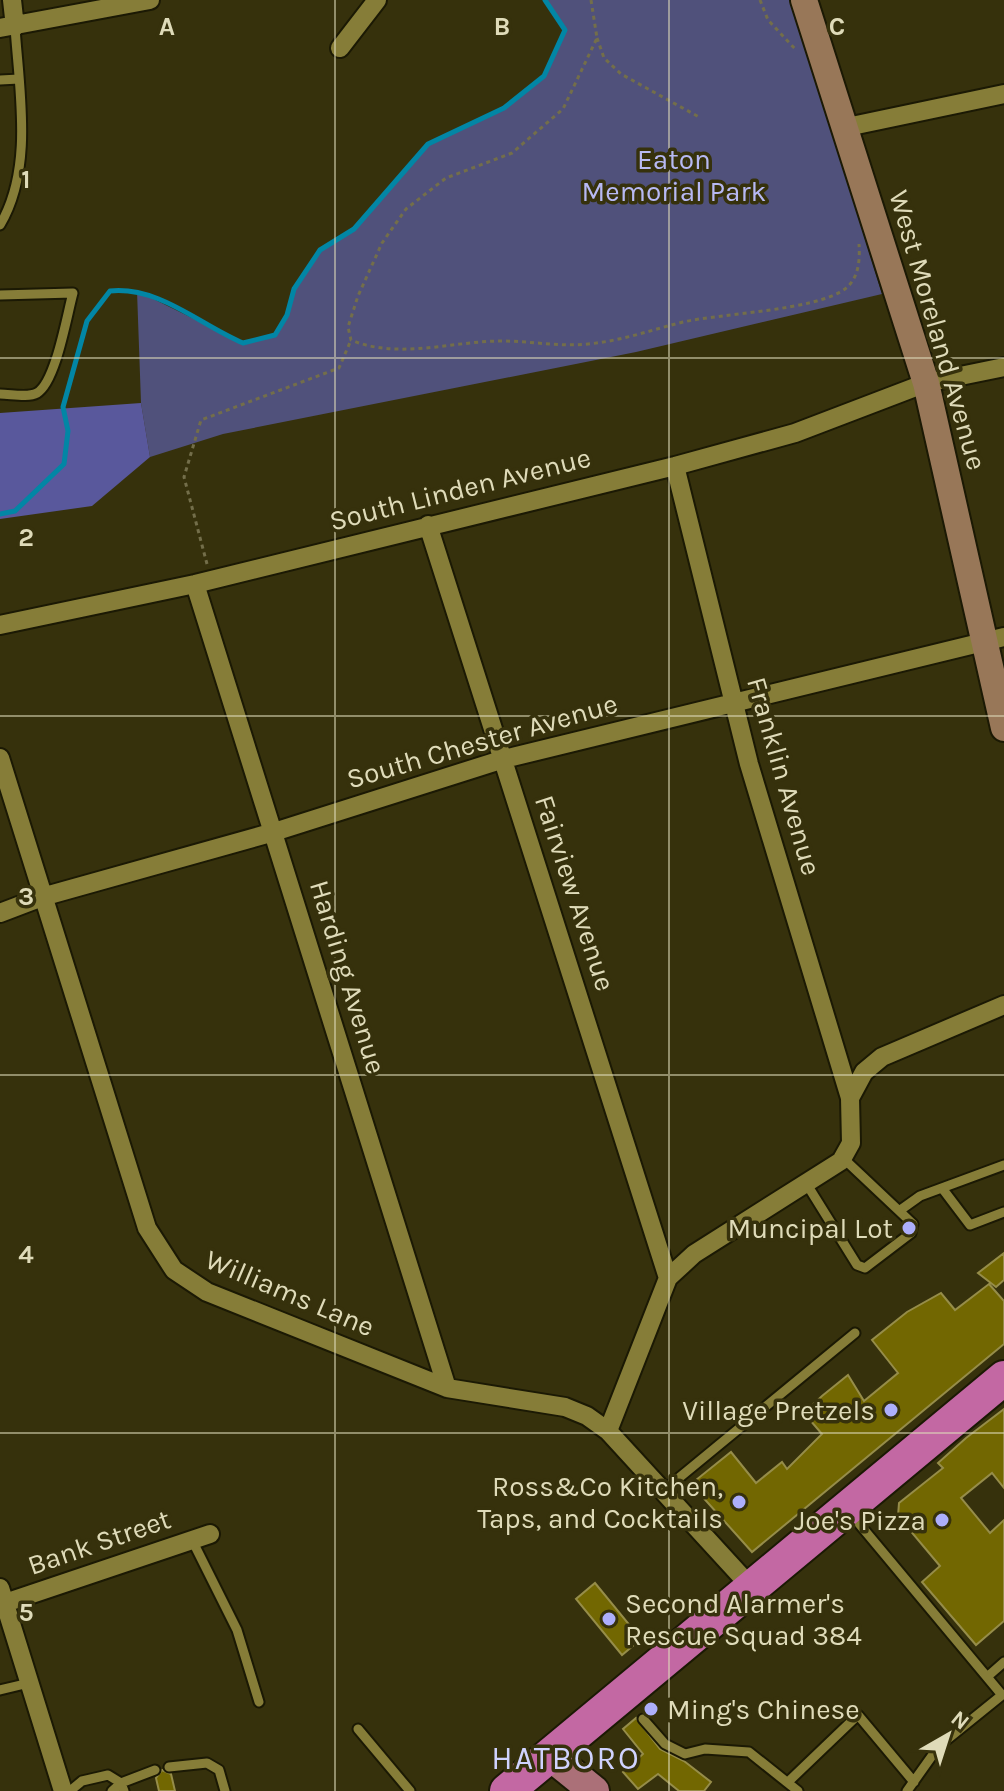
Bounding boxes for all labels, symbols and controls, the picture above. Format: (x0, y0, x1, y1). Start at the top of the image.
text: A (159, 11, 175, 42)
text: B (494, 11, 510, 42)
text: C (829, 11, 845, 42)
park label: Eaton Memorial Park (582, 143, 766, 208)
text: 1 (21, 164, 31, 195)
street label: West Moreland Avenue (882, 186, 994, 474)
street label: South Linden Avenue (326, 441, 594, 537)
text: 2 (18, 522, 34, 553)
street label: Franklin Avenue (740, 673, 828, 879)
street label: South Chester Avenue (343, 687, 621, 795)
street label: Fairview Avenue (528, 791, 622, 995)
street label: Harding Avenue (303, 876, 393, 1078)
text: 3 (18, 881, 34, 912)
place label: Muncipal Lot (727, 1212, 893, 1245)
marker: Muncipal Lot (900, 1219, 918, 1237)
text: 4 (18, 1239, 34, 1270)
street label: Williams Lane (201, 1243, 379, 1343)
place label: Village Pretzels (682, 1394, 875, 1427)
marker: Village Pretzels (882, 1401, 900, 1419)
place label: Ross&Co Kitchen, Taps, and Cocktails (477, 1470, 723, 1535)
marker: Ross&Co Kitchen, Taps, and Cocktails (730, 1493, 748, 1511)
street label: Bank Street (23, 1502, 175, 1582)
place label: Joe's Pizza (794, 1504, 926, 1537)
marker: Joe's Pizza (933, 1511, 951, 1529)
place label: Second Alarmer's Rescue Squad 384 (625, 1587, 862, 1652)
text: 5 (18, 1597, 34, 1628)
marker: Second Alarmer's Rescue Squad 384 (600, 1610, 618, 1628)
place label: Ming's Chinese (667, 1693, 860, 1726)
north arrow (908, 1695, 988, 1775)
marker: Ming's Chinese (642, 1700, 660, 1718)
text: N (946, 1705, 974, 1735)
district label: HATBORO (491, 1740, 641, 1777)

